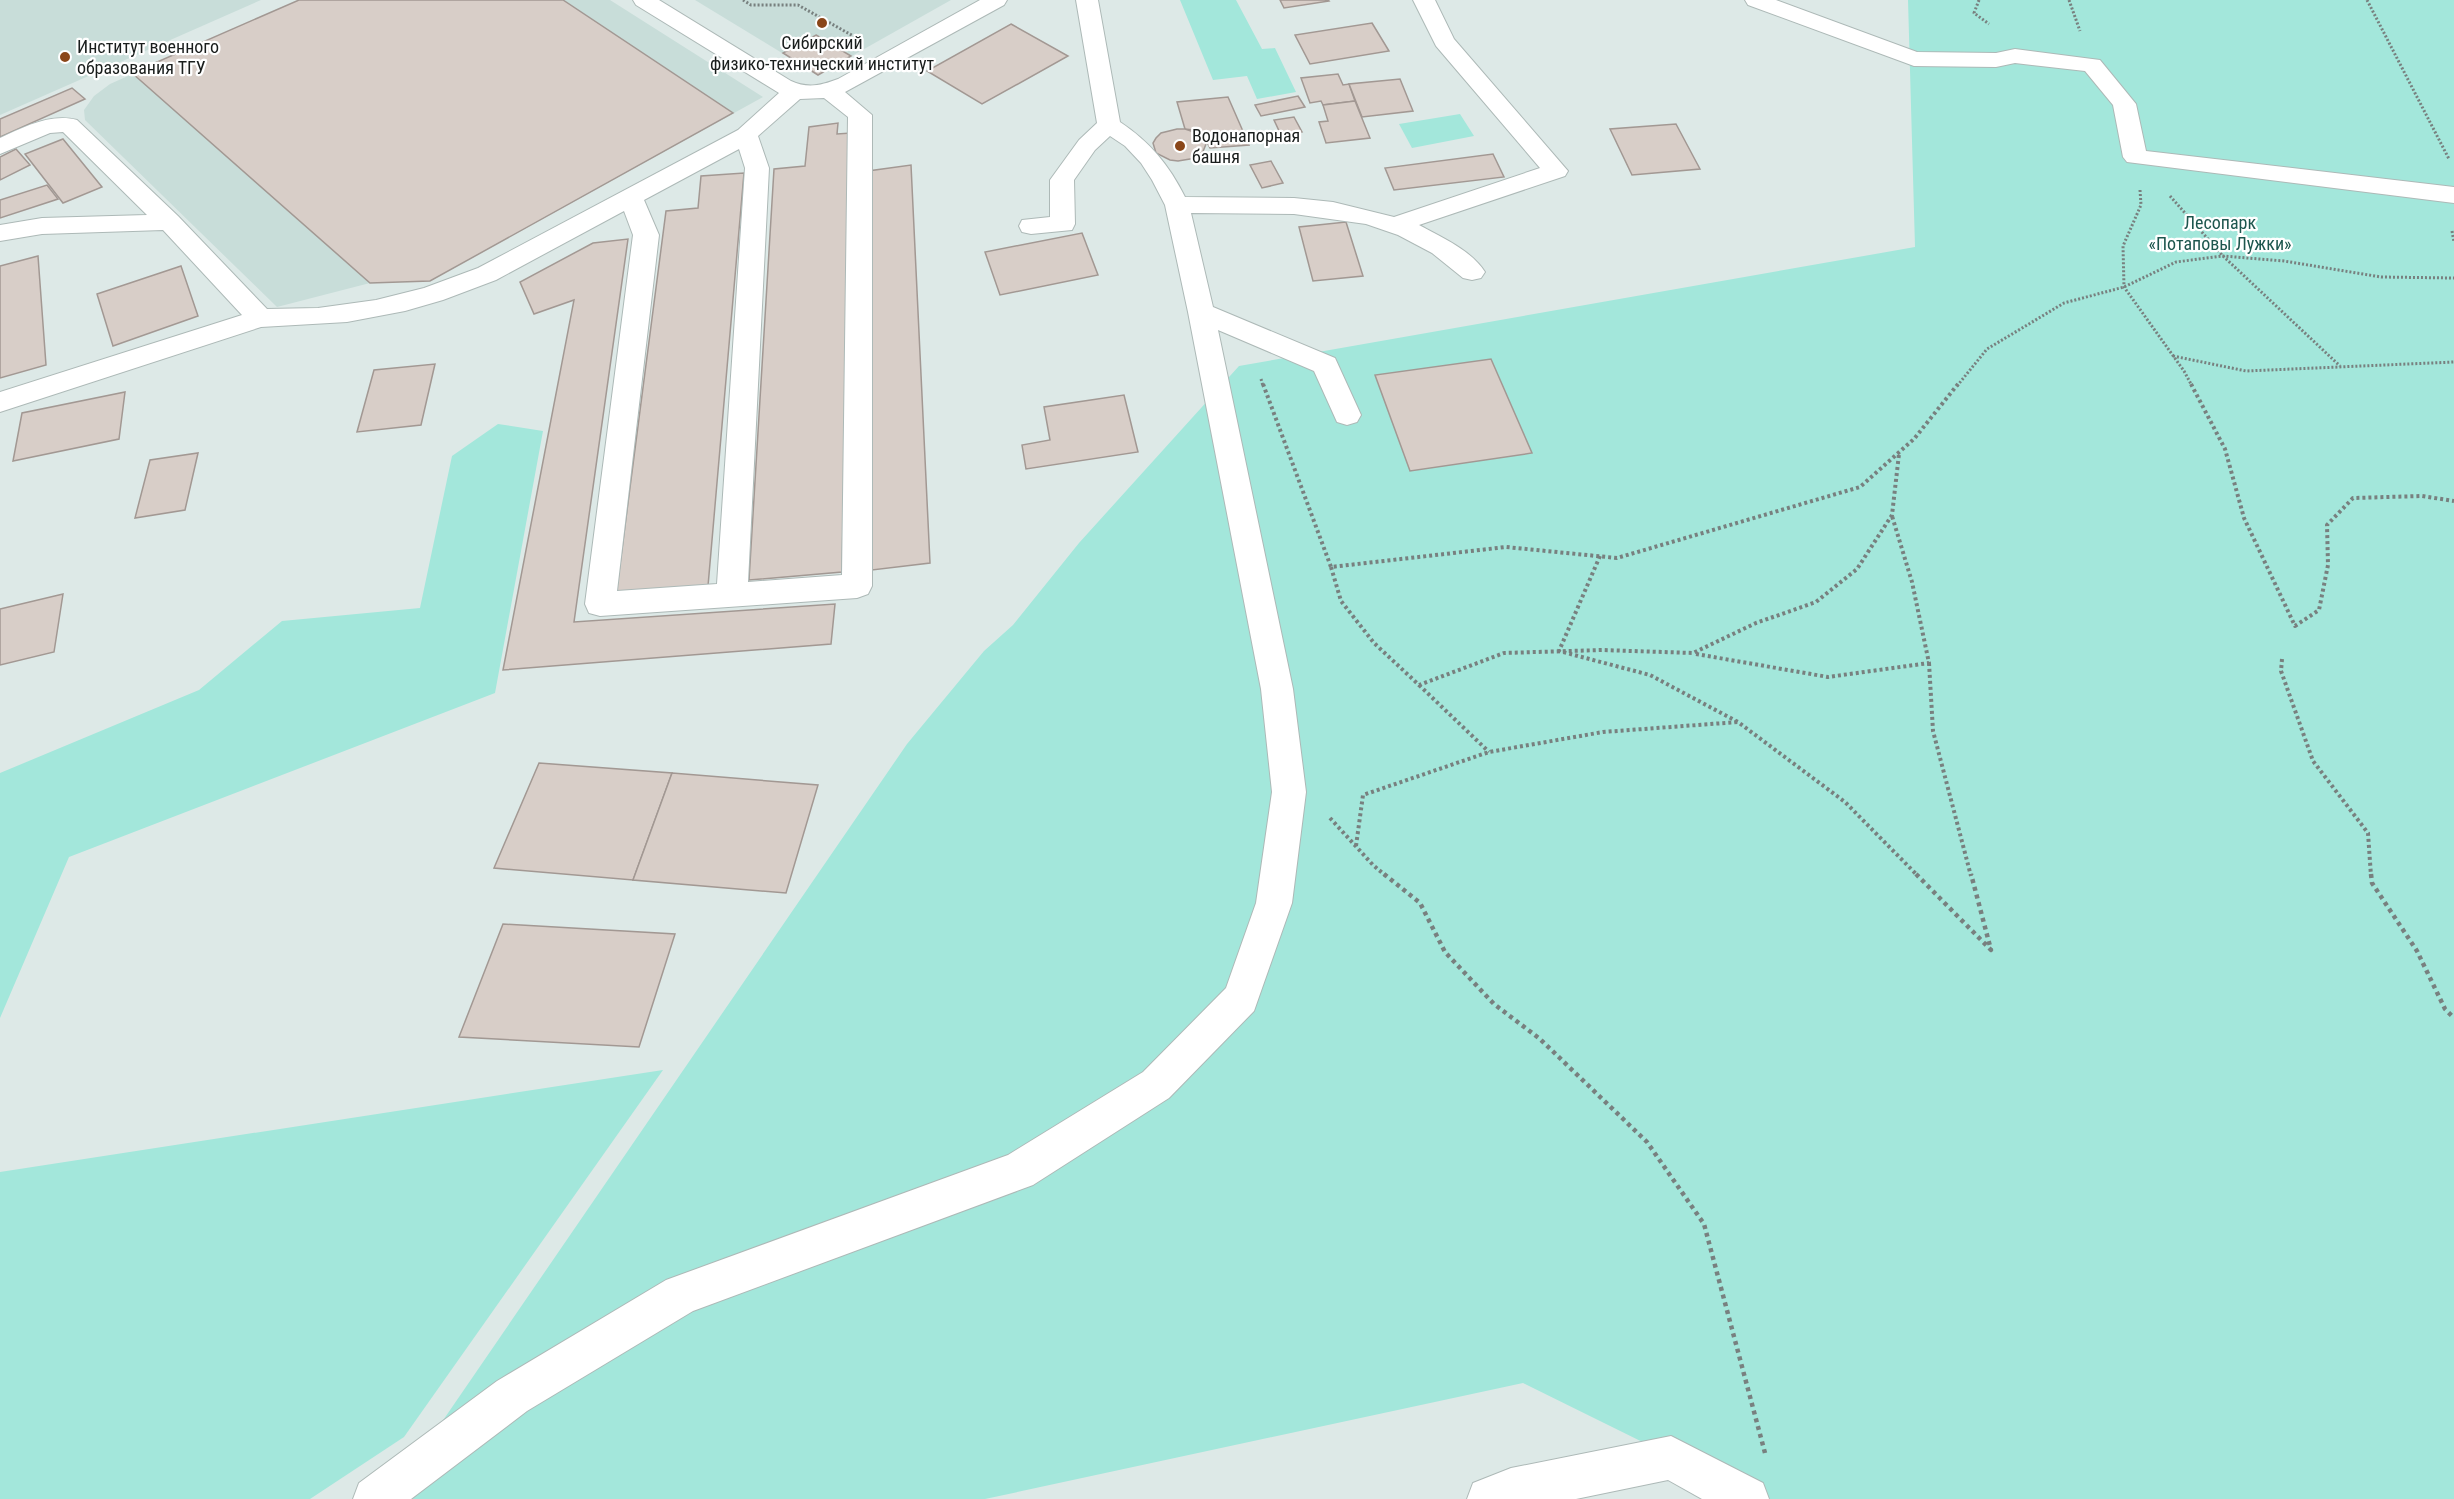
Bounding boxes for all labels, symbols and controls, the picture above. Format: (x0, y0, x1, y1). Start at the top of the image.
marker: Сибирский физико-технический институт (815, 16, 829, 30)
place label: Сибирский физико-технический институт (710, 32, 934, 74)
place label: Институт военного образования ТГУ (77, 36, 219, 78)
marker: Институт военного образования ТГУ (58, 50, 72, 64)
place label: Водонапорная башня (1192, 125, 1300, 167)
marker: Водонапорная башня (1173, 139, 1187, 153)
park label: Лесопарк «Потаповы Лужки» (2148, 212, 2292, 254)

